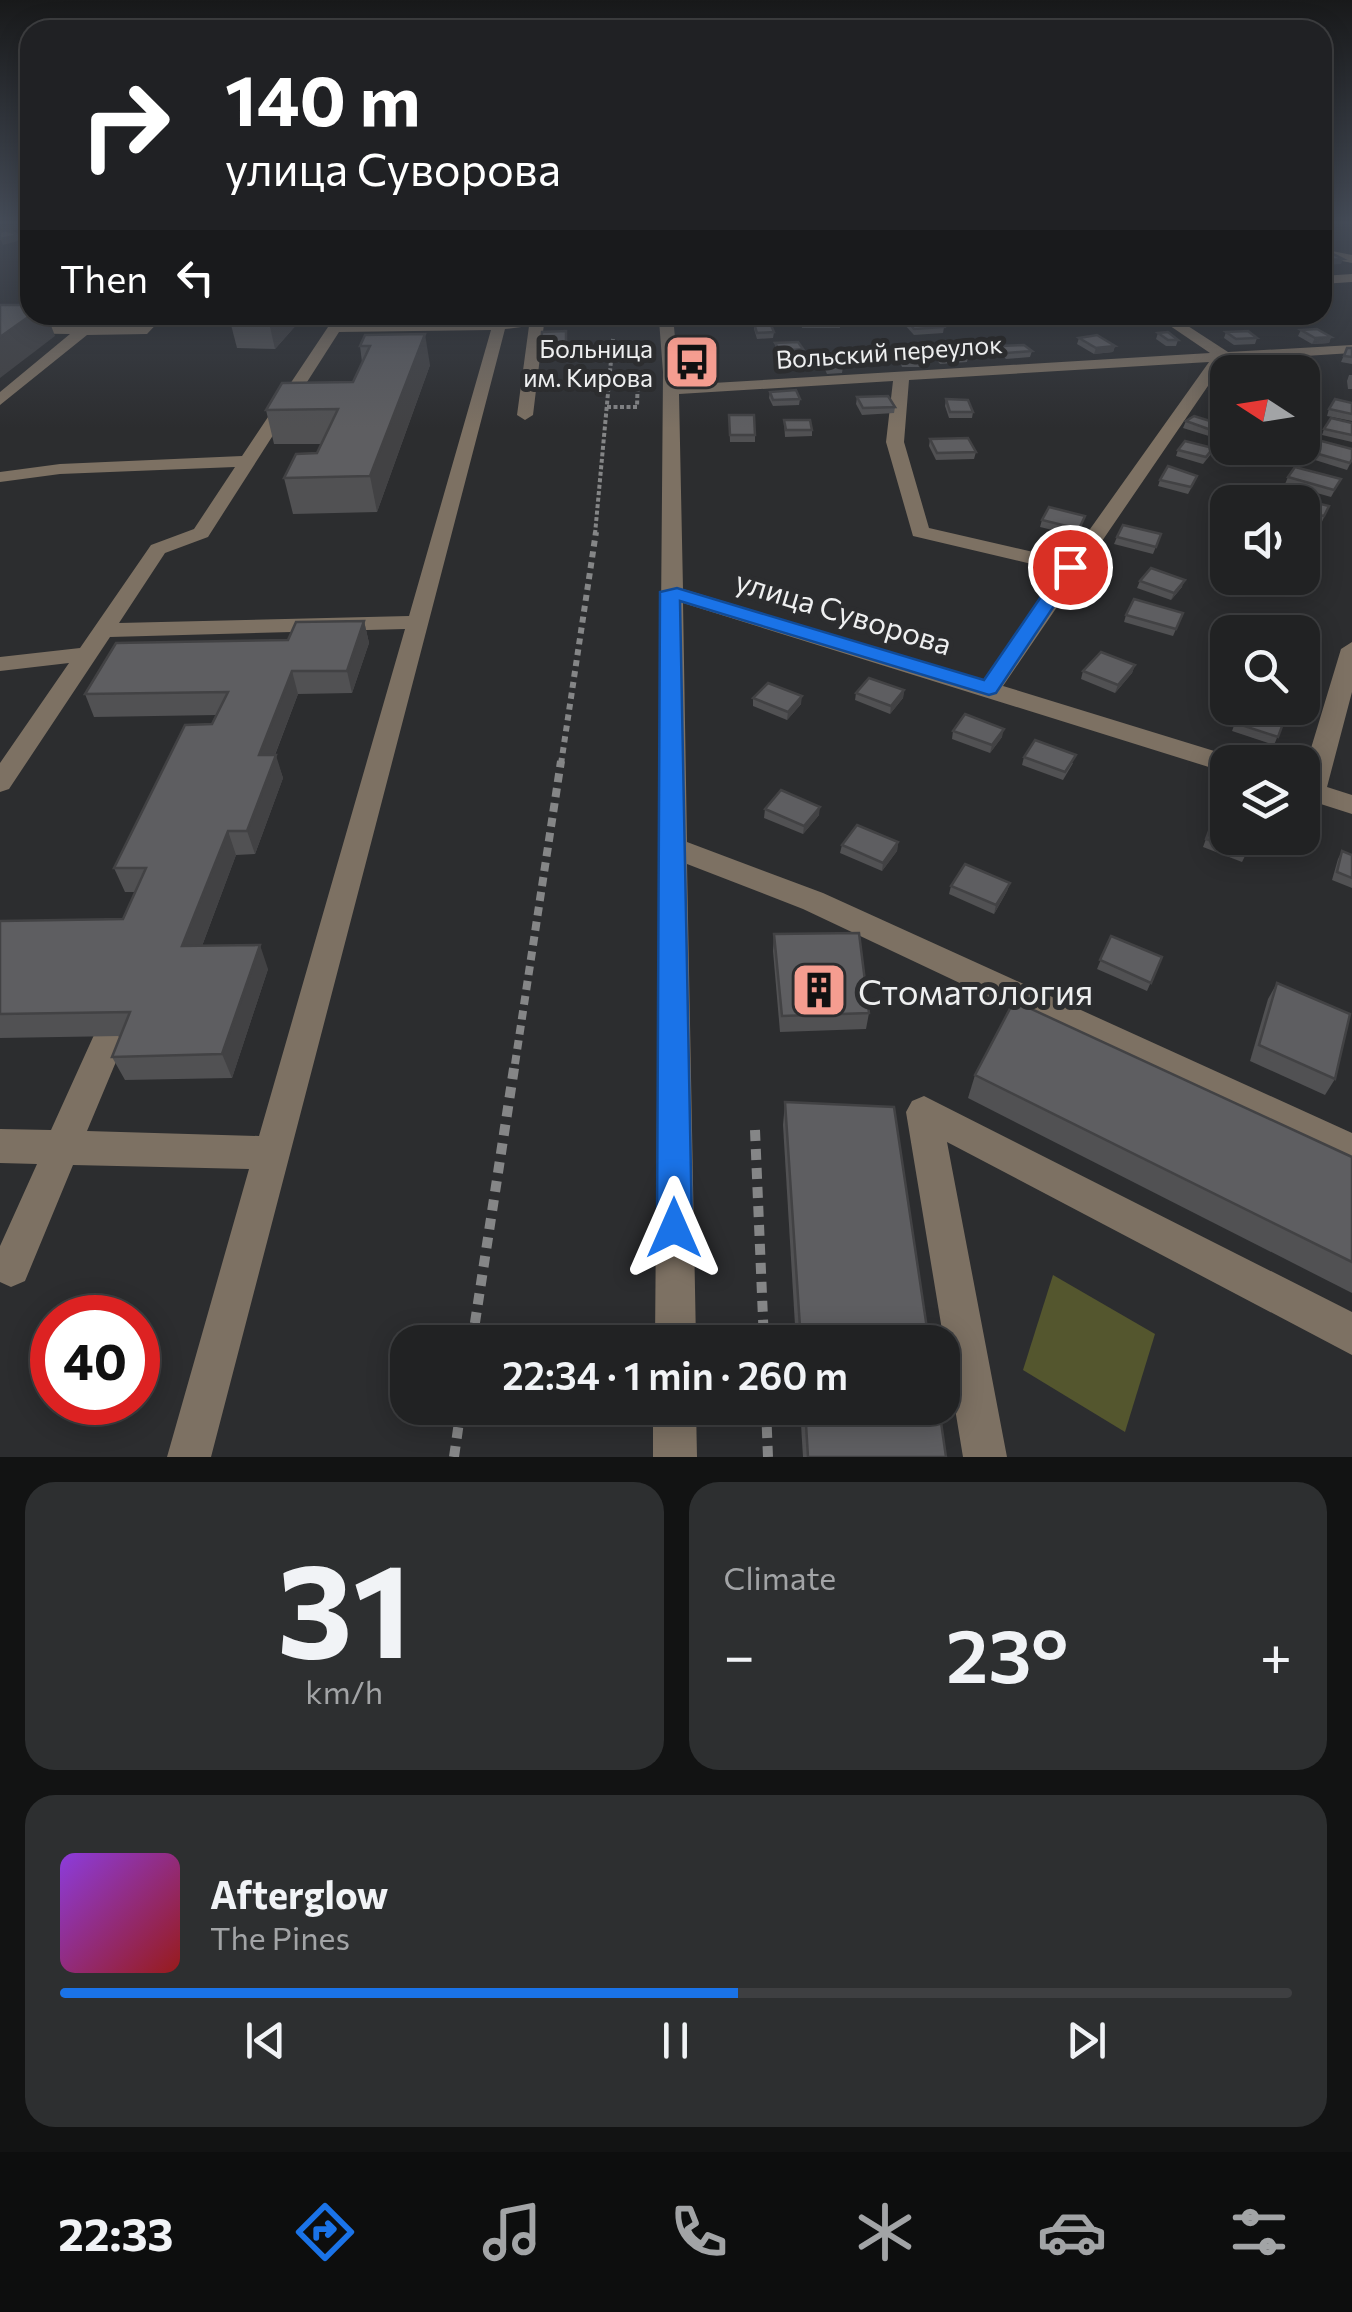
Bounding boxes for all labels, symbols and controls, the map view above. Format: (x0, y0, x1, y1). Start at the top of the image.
text: 140 m (225, 55, 421, 140)
icon: right (60, 60, 190, 190)
text: улица Суворова (225, 140, 561, 195)
icon: left (168, 250, 223, 305)
text: Then (60, 254, 148, 301)
street label: Вольский переулок (775, 328, 1003, 374)
bus stop icon: Больница им. Кирова (662, 332, 722, 392)
place label: Больница им. Кирова (523, 333, 653, 392)
north arrow (1210, 355, 1320, 465)
map controls (1210, 355, 1320, 855)
button: sound (1210, 485, 1320, 595)
pin (1028, 525, 1113, 610)
icon: arrive (1043, 540, 1098, 595)
street label: улица Суворова (731, 561, 957, 661)
button: search (1210, 615, 1320, 725)
button: layers (1210, 745, 1320, 855)
building icon: Стоматология (789, 960, 849, 1020)
place label: Стоматология (858, 969, 1093, 1012)
position arrow (622, 1176, 726, 1280)
speed limit sign: 40 (30, 1295, 160, 1425)
text: 22:34 · 1 min · 260 m (502, 1351, 848, 1398)
text: 31 (277, 1526, 412, 1685)
text: Climate (724, 1557, 836, 1597)
text: 23° (946, 1607, 1068, 1698)
text: − (724, 1620, 755, 1687)
text: + (1260, 1620, 1292, 1687)
text: km/h (305, 1671, 383, 1711)
text: Afterglow (210, 1870, 388, 1917)
text: The Pines (210, 1917, 350, 1957)
icon: previous (238, 2013, 293, 2068)
icon: pause (648, 2013, 703, 2068)
icon: next (1059, 2013, 1114, 2068)
icon: directions (290, 2197, 360, 2267)
icon: music (477, 2197, 547, 2267)
icon: phone (664, 2197, 734, 2267)
icon: climate (850, 2197, 920, 2267)
icon: car (1037, 2197, 1107, 2267)
icon: filters (1224, 2197, 1294, 2267)
text: 22:33 (58, 2205, 174, 2260)

